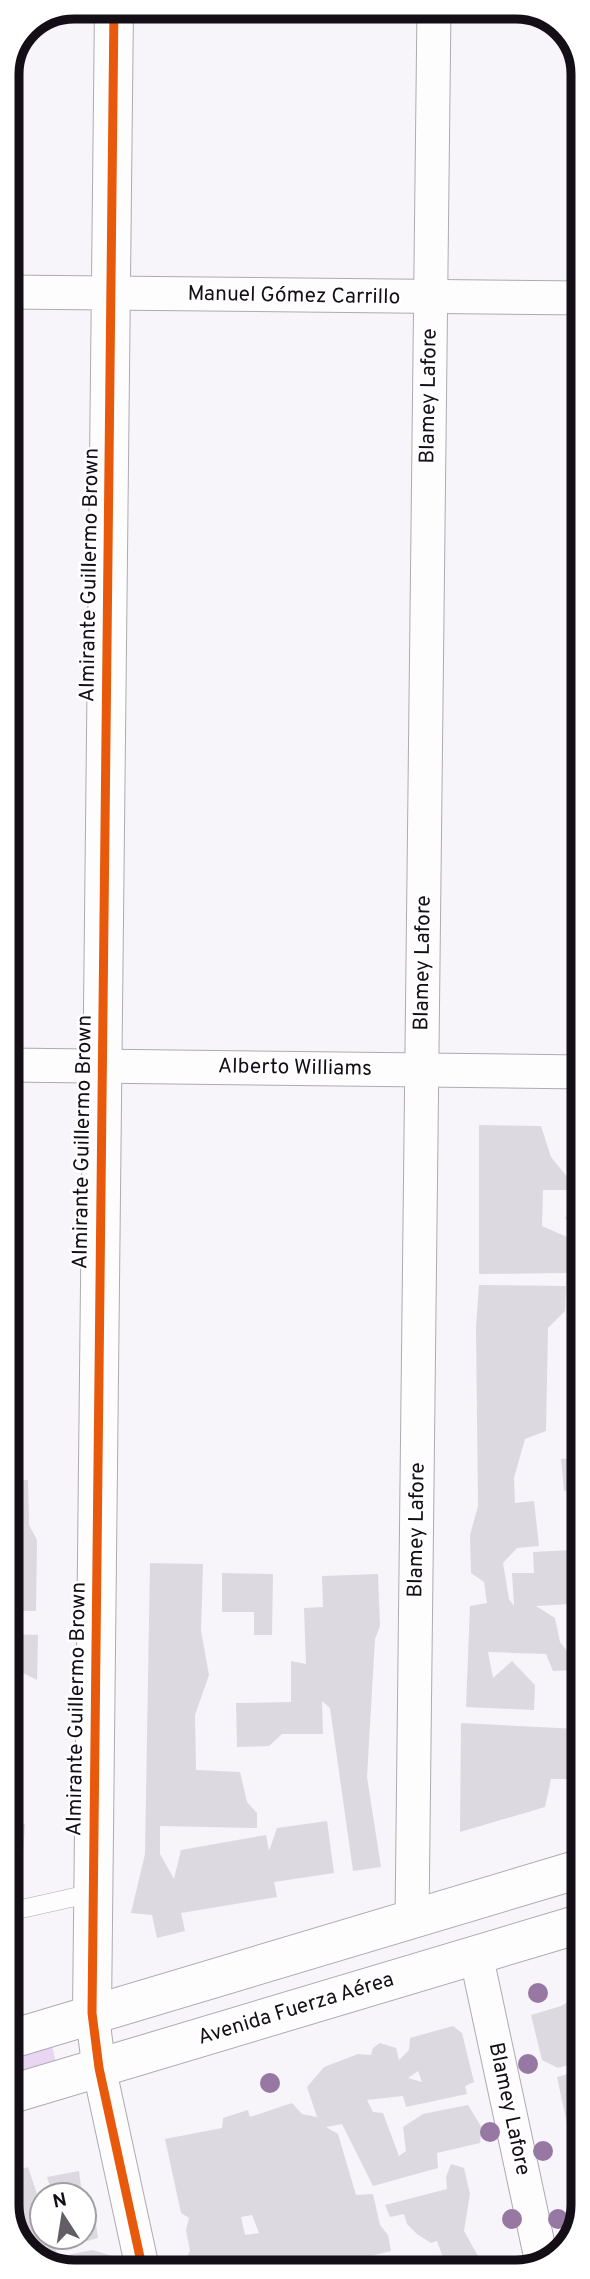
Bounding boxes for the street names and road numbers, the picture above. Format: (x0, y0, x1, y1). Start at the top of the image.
street label: Manuel Gómez Carrillo (187, 281, 401, 311)
street label: Blamey Lafore (414, 328, 444, 464)
street label: Almirante Guillermo Brown (74, 448, 106, 702)
street label: Blamey Lafore (408, 895, 438, 1031)
street label: Almirante Guillermo Brown (67, 1015, 99, 1269)
street label: Alberto Williams (218, 1053, 372, 1083)
street label: Blamey Lafore (402, 1462, 432, 1598)
street label: Almirante Guillermo Brown (61, 1582, 93, 1836)
street label: Avenida Fuerza Aérea (195, 1966, 397, 2052)
street label: Blamey Lafore (482, 2040, 536, 2178)

